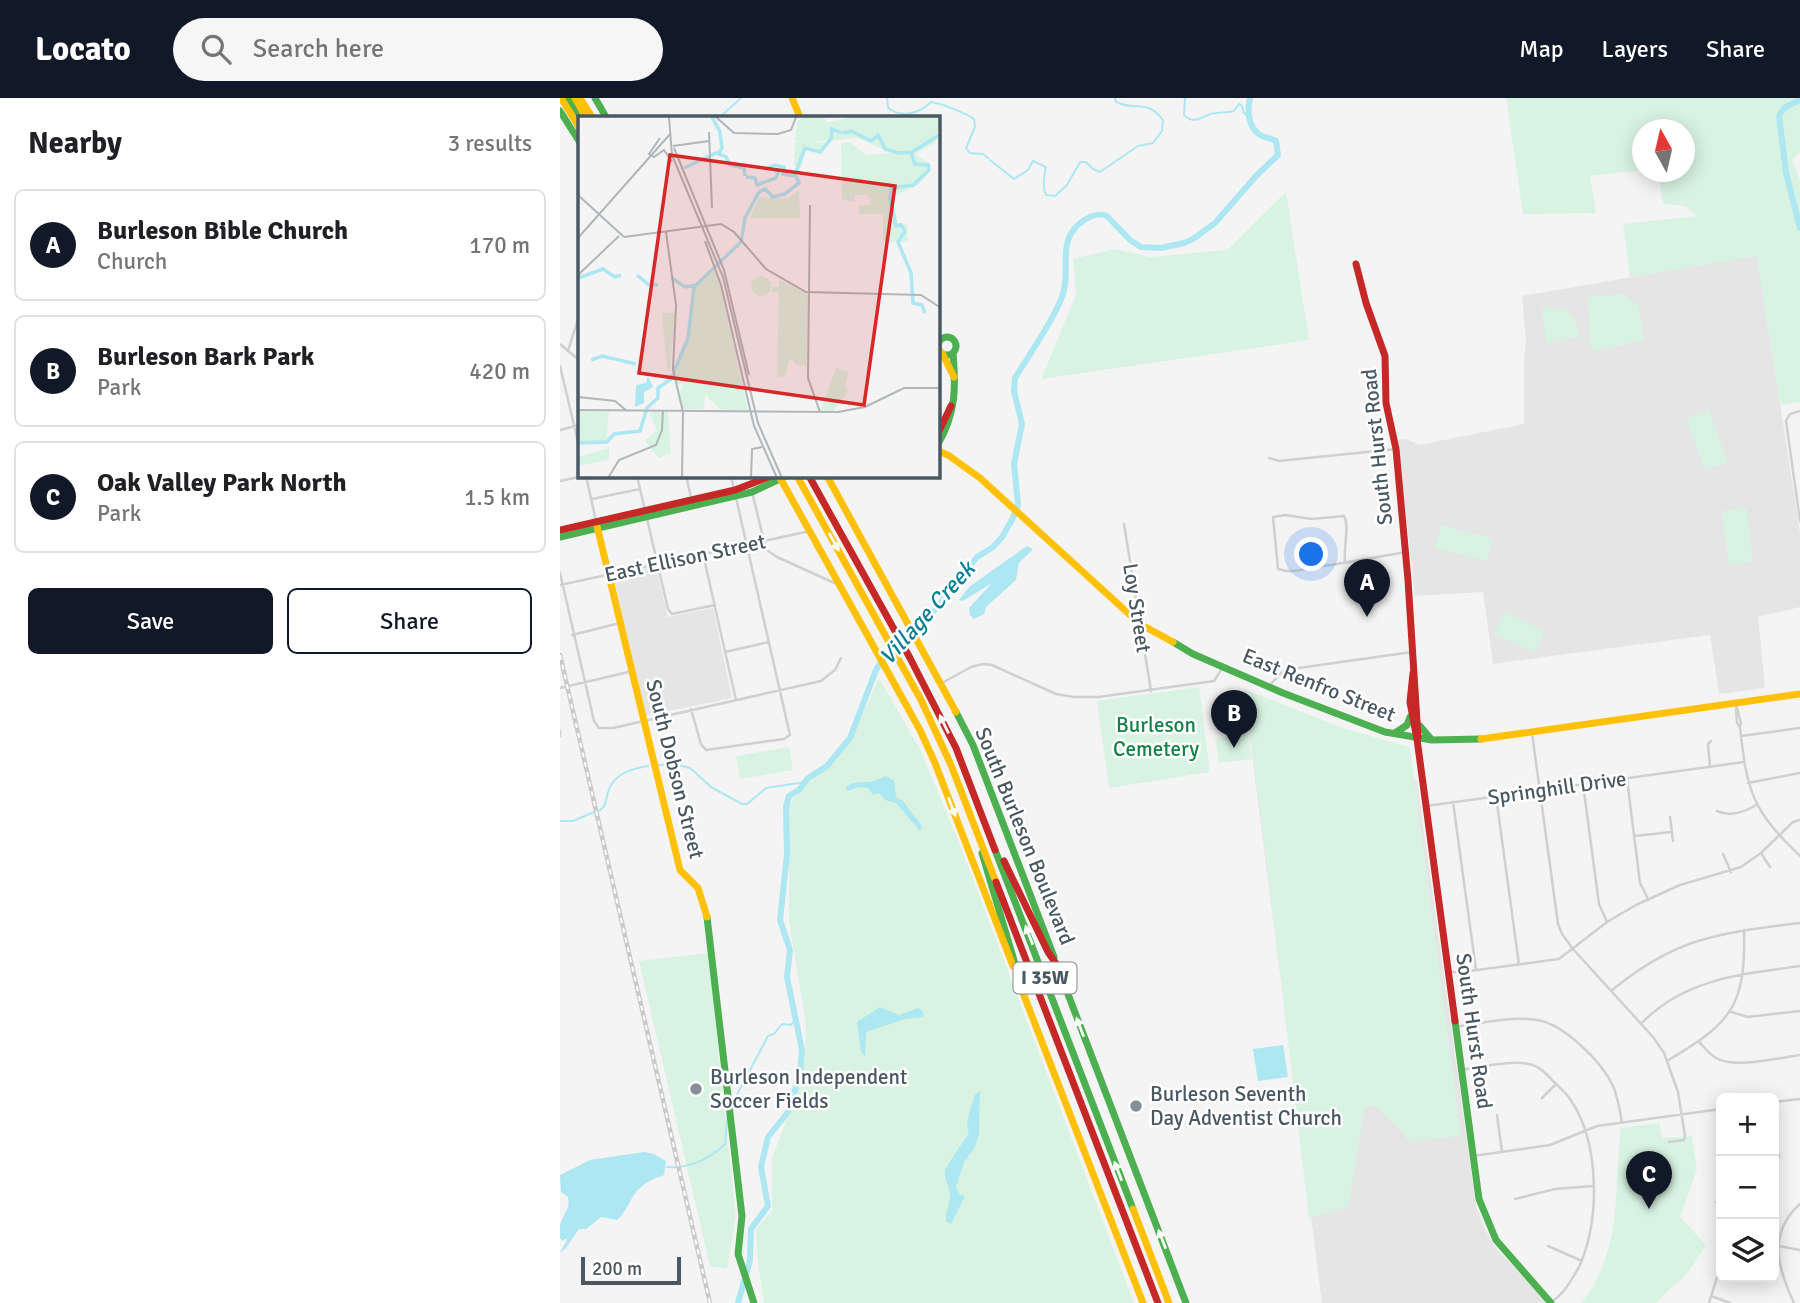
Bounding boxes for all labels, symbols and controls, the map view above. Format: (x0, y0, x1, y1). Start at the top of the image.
search box (173, 18, 663, 81)
text: Locato (35, 29, 131, 70)
icon: search (197, 30, 235, 68)
text: Search here (253, 33, 384, 65)
text: Map (1519, 34, 1564, 64)
text: Layers (1602, 34, 1668, 64)
text: Share (1706, 34, 1765, 64)
inset map (578, 116, 940, 478)
north arrow (1632, 119, 1695, 182)
text: Nearby (28, 125, 122, 162)
text: 3 results (448, 129, 532, 158)
text: Burleson Bible Church (97, 215, 348, 247)
text: A (46, 231, 60, 260)
text: 170 m (469, 231, 530, 260)
text: Church (97, 247, 167, 276)
text: Burleson Bark Park (97, 341, 314, 373)
text: B (46, 357, 60, 386)
text: 420 m (469, 357, 530, 386)
street label: South Hurst Road (1356, 368, 1398, 526)
text: Park (97, 373, 141, 402)
text: Oak Valley Park North (97, 467, 347, 499)
text: C (46, 483, 60, 512)
text: 1.5 km (464, 483, 530, 512)
text: Park (97, 499, 141, 528)
street label: East Ellison Street (602, 528, 768, 588)
one-way arrow (827, 532, 839, 552)
your location (1294, 537, 1328, 571)
water label: Village Creek (873, 553, 983, 671)
pin: A (1344, 559, 1390, 617)
street label: Loy Street (1117, 561, 1157, 655)
button: Save (28, 588, 273, 654)
button: Share (287, 588, 532, 654)
street label: East Renfro Street (1239, 642, 1399, 728)
street label: South Dobson Street (640, 677, 710, 861)
pin: B (1211, 690, 1257, 748)
park label: Burleson Cemetery (1113, 712, 1199, 762)
one-way arrow (939, 714, 950, 734)
street label: South Burleson Boulevard (969, 723, 1081, 949)
street label: Springhill Drive (1486, 765, 1628, 811)
one-way arrow (947, 797, 958, 818)
one-way arrow (1023, 925, 1034, 946)
street label: South Hurst Road (1450, 951, 1498, 1111)
road number: I 35W (1014, 962, 1076, 993)
one-way arrow (1075, 1016, 1086, 1037)
place label: Burleson Independent Soccer Fields (710, 1064, 907, 1114)
marker: Burleson Independent Soccer Fields (688, 1081, 704, 1097)
place label: Burleson Seventh Day Adventist Church (1150, 1081, 1342, 1131)
map controls (1716, 1093, 1779, 1282)
button: + (1716, 1093, 1779, 1156)
marker: Burleson Seventh Day Adventist Church (1128, 1098, 1144, 1114)
pin: C (1626, 1151, 1672, 1209)
button: − (1716, 1156, 1779, 1219)
one-way arrow (1113, 1160, 1124, 1181)
button: layers (1716, 1219, 1779, 1282)
one-way arrow (1156, 1229, 1167, 1250)
scale bar (581, 1254, 681, 1286)
text: 200 m (592, 1257, 642, 1281)

